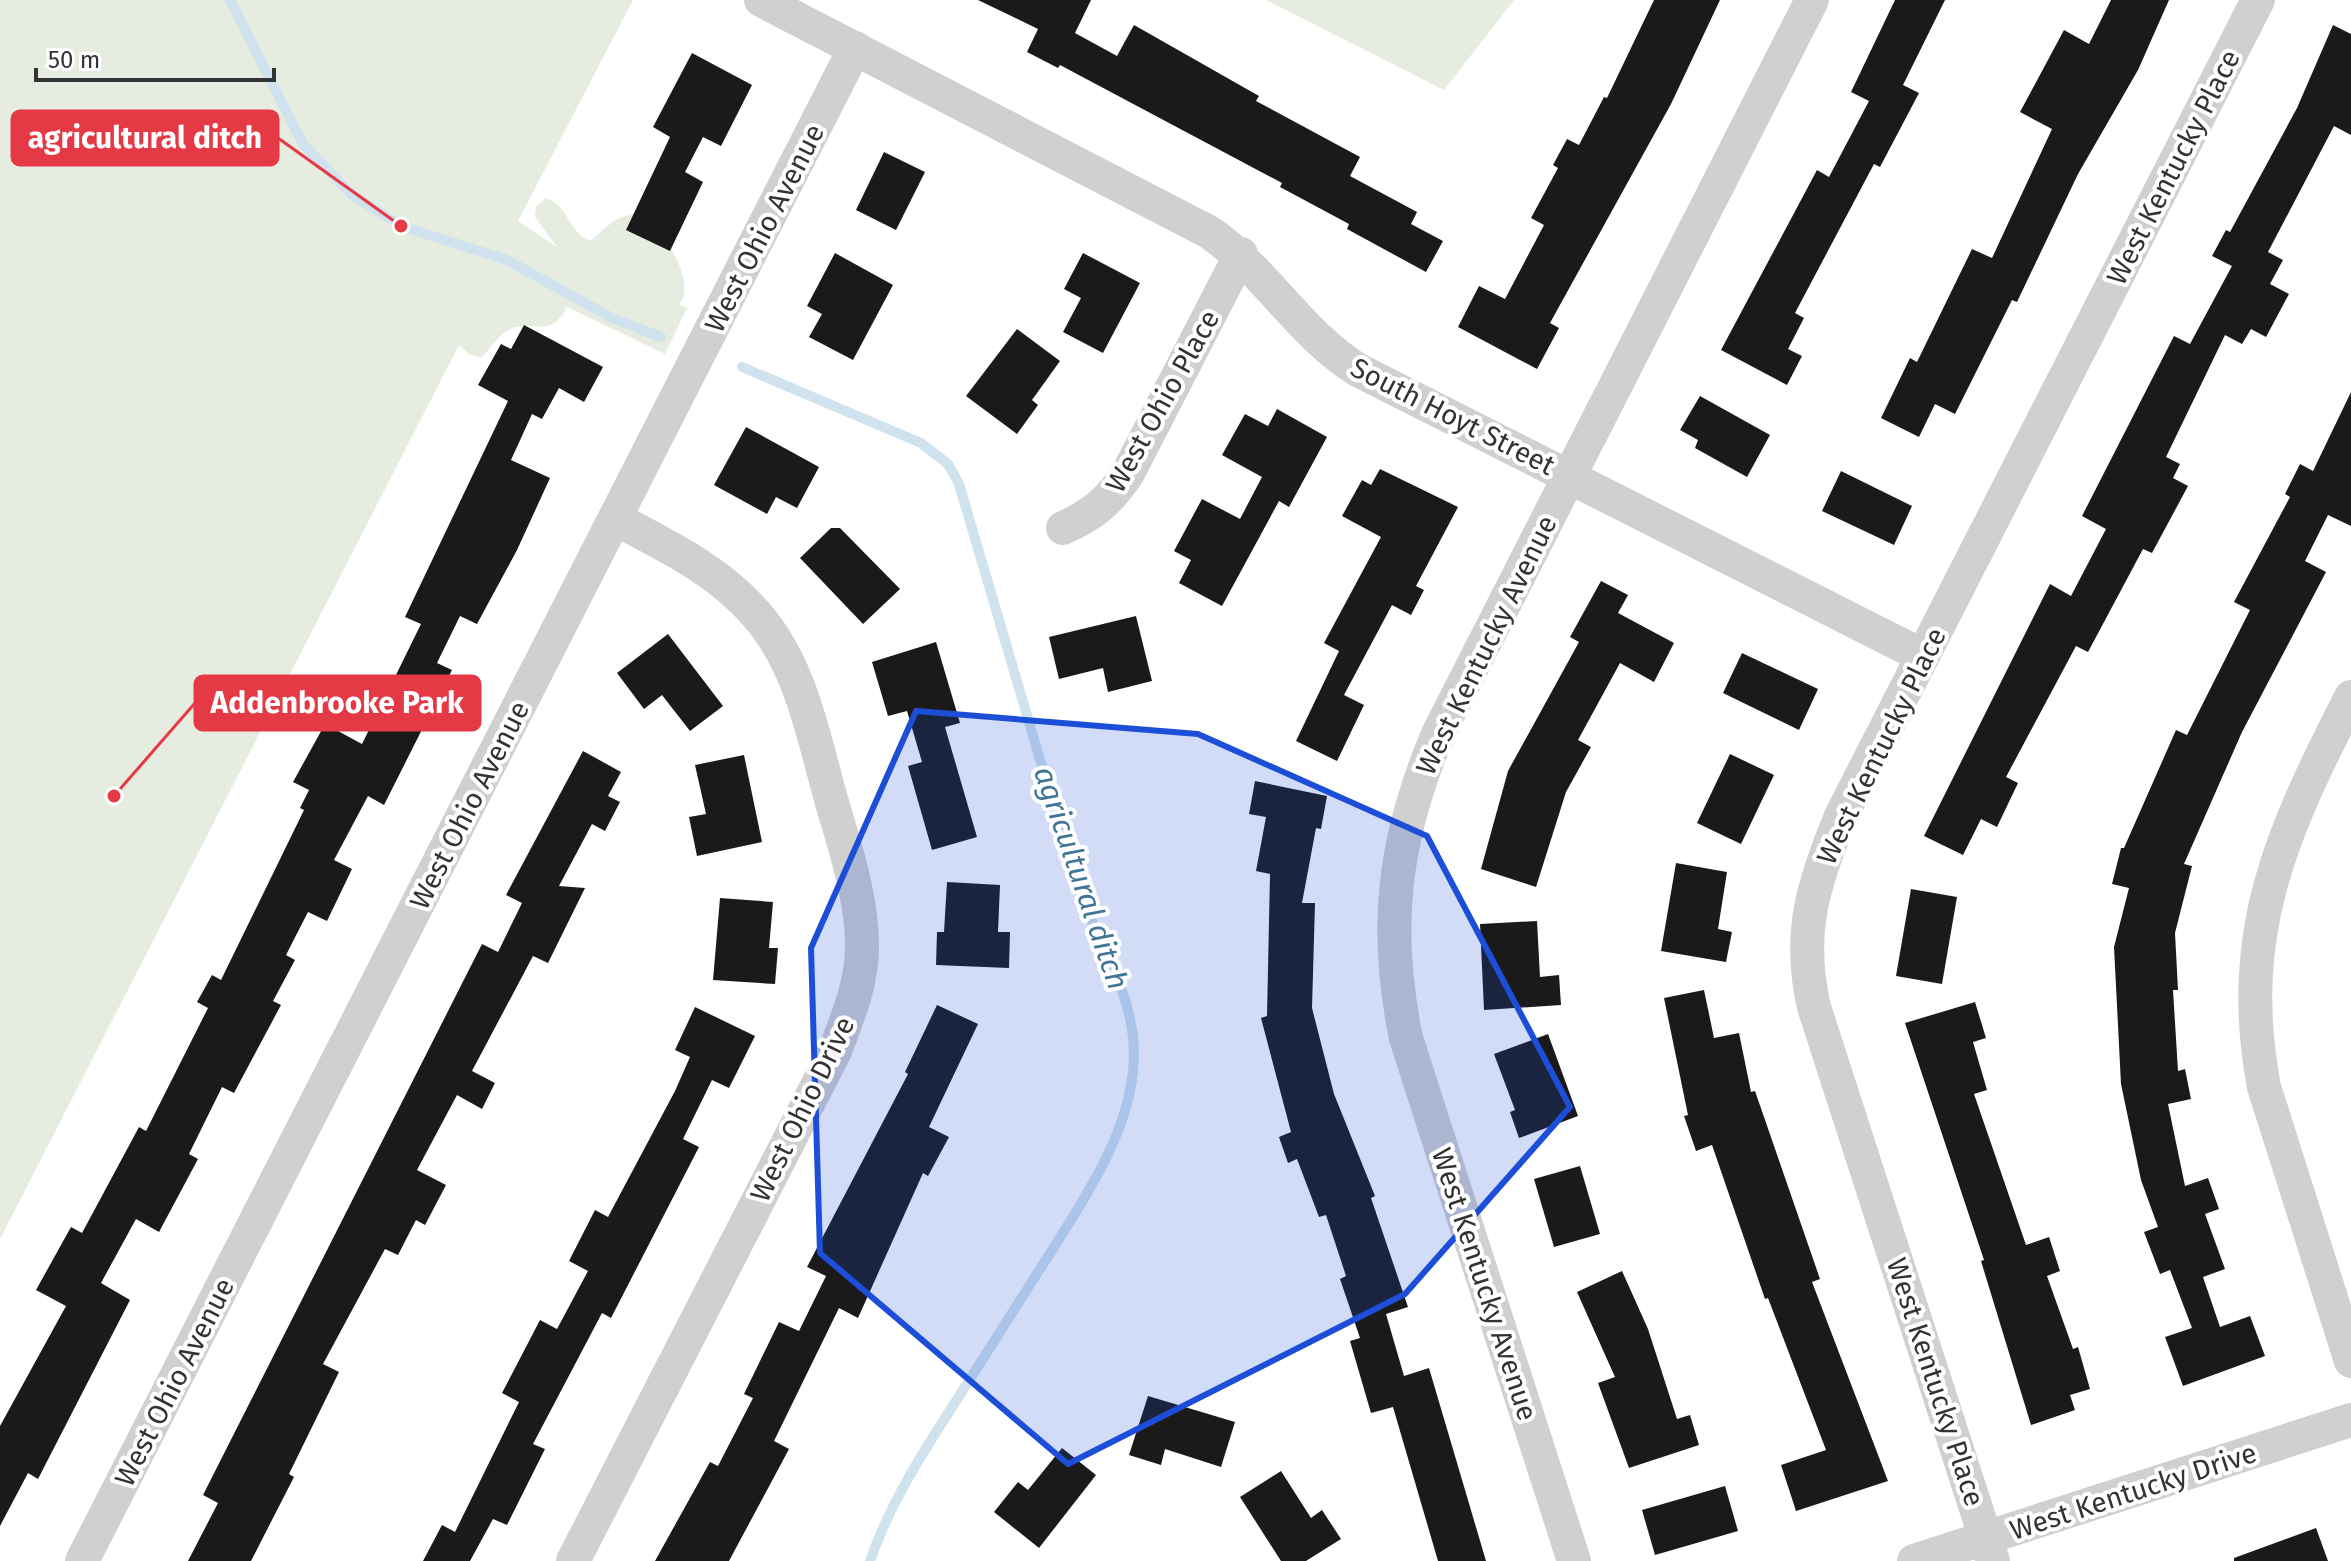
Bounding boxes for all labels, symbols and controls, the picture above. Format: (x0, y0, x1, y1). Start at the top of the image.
scale bar (36, 32, 274, 82)
street label: West Kentucky Place (2100, 44, 2247, 290)
text: 50 m (48, 46, 100, 74)
callout: agricultural ditch (12, 111, 278, 165)
street label: West Ohio Avenue (698, 119, 831, 338)
text: agricultural ditch (28, 120, 262, 156)
street label: West Ohio Place (1099, 304, 1226, 498)
street label: South Hoyt Street (1345, 351, 1561, 482)
street label: West Kentucky Avenue (1409, 510, 1564, 780)
street label: West Kentucky Place (1810, 623, 1953, 870)
callout: Addenbrooke Park (195, 676, 480, 730)
text: Addenbrooke Park (210, 685, 464, 721)
street label: West Ohio Avenue (403, 696, 536, 915)
water label: agricultural ditch (1026, 762, 1136, 994)
street label: West Ohio Drive (743, 1011, 862, 1207)
street label: West Kentucky Avenue (1425, 1144, 1544, 1425)
street label: West Kentucky Place (1880, 1254, 1991, 1510)
street label: West Ohio Avenue (108, 1273, 241, 1492)
street label: West Kentucky Drive (2006, 1436, 2261, 1547)

